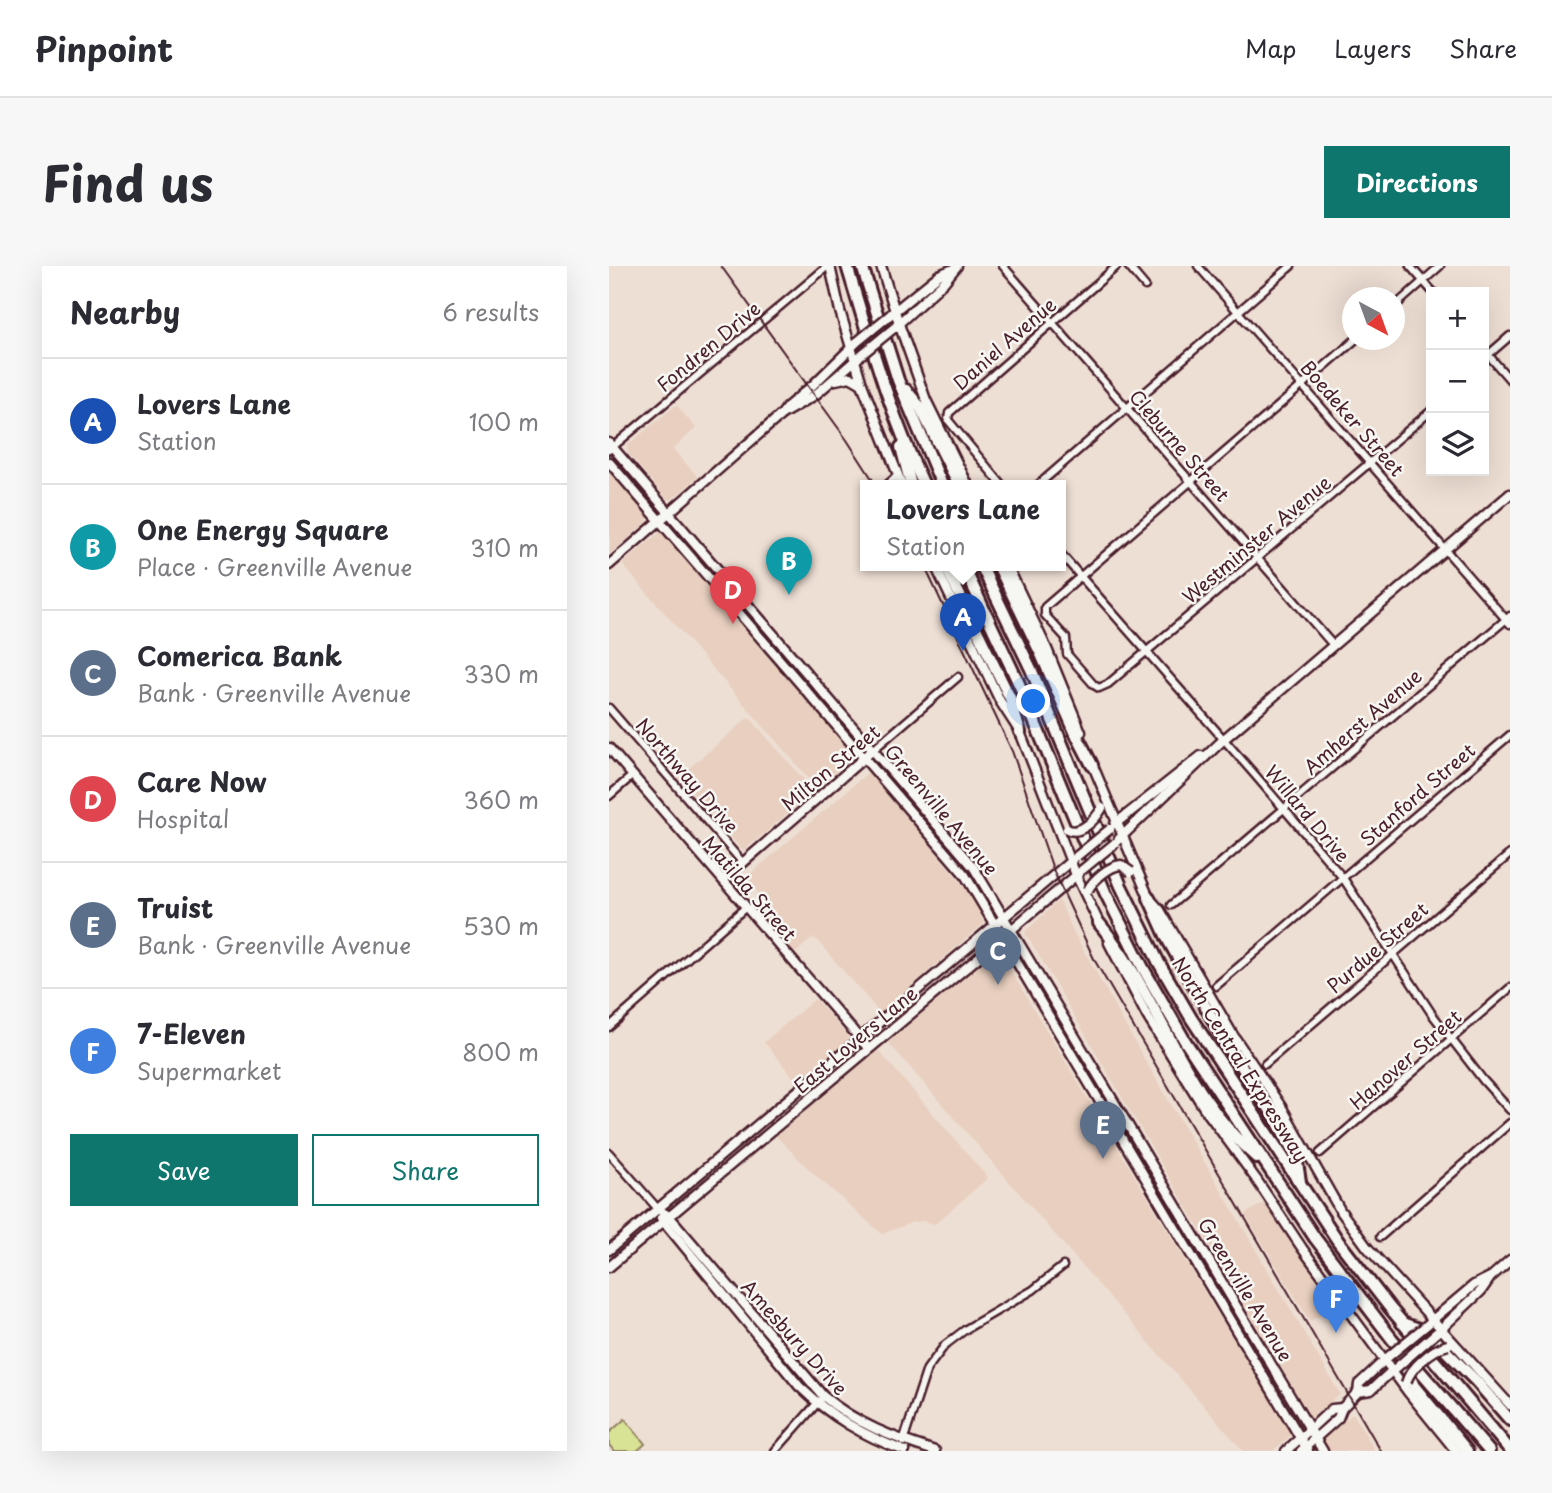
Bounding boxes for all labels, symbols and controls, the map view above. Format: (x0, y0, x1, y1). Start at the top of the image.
text: Pinpoint (35, 23, 173, 73)
text: Map (1245, 30, 1296, 66)
text: Layers (1334, 30, 1411, 66)
text: Share (1449, 30, 1517, 66)
text: Find us (42, 145, 213, 219)
button: Directions (1324, 146, 1510, 218)
north arrow (1342, 287, 1405, 350)
map controls (1426, 287, 1489, 476)
button: + (1426, 287, 1489, 350)
text: Nearby (70, 289, 180, 334)
street label: Daniel Avenue (946, 290, 1062, 396)
text: 6 results (443, 294, 539, 329)
street label: Fondren Drive (650, 294, 766, 398)
button: − (1426, 350, 1489, 413)
street label: Boedeker Street (1295, 354, 1411, 482)
street label: Cleburne Street (1123, 383, 1237, 507)
text: Lovers Lane (137, 384, 291, 423)
text: A (84, 404, 102, 439)
text: 100 m (469, 404, 539, 439)
button: layers (1426, 413, 1489, 476)
text: Station (137, 423, 217, 458)
street label: Westminster Avenue (1176, 468, 1336, 610)
popup (860, 480, 1066, 571)
text: Lovers Lane (886, 489, 1040, 528)
text: One Energy Square (137, 510, 389, 549)
text: Station (886, 528, 966, 563)
text: B (85, 530, 101, 565)
text: 310 m (470, 530, 539, 565)
pin: B (766, 537, 812, 595)
text: Place · Greenville Avenue (137, 549, 412, 584)
pin: D (710, 566, 756, 624)
pin: A (940, 593, 986, 651)
text: Comerica Bank (137, 636, 342, 675)
text: C (84, 656, 102, 691)
text: 330 m (463, 656, 539, 691)
street label: Amherst Avenue (1297, 662, 1427, 780)
text: Bank · Greenville Avenue (137, 675, 411, 710)
your location (1016, 684, 1050, 718)
street label: Northway Drive (630, 711, 746, 839)
street label: Milton Street (775, 717, 886, 817)
street label: Stanford Street (1353, 736, 1481, 852)
street label: Greenville Avenue (879, 738, 1005, 880)
street label: Willard Drive (1259, 758, 1357, 868)
text: Care Now (137, 762, 267, 801)
text: D (84, 782, 102, 817)
text: 360 m (464, 782, 539, 817)
text: Hospital (137, 801, 229, 836)
street label: Matilda Street (696, 829, 804, 947)
text: Truist (137, 888, 213, 927)
street label: Purdue Street (1320, 895, 1434, 999)
text: E (86, 908, 100, 943)
text: 530 m (463, 908, 539, 943)
text: Bank · Greenville Avenue (137, 927, 411, 962)
pin: C (975, 927, 1021, 985)
street label: North Central Expressway (1166, 951, 1316, 1167)
street label: East Lovers Lane (787, 979, 923, 1099)
street label: Hanover Street (1343, 1002, 1467, 1116)
text: 7-Eleven (137, 1014, 246, 1053)
text: F (86, 1034, 100, 1069)
text: 800 m (462, 1034, 539, 1069)
text: Supermarket (137, 1053, 281, 1088)
pin: E (1080, 1101, 1126, 1159)
button: Save (70, 1134, 298, 1206)
button: Share (312, 1134, 539, 1206)
street label: Greenville Avenue (1192, 1212, 1300, 1366)
street label: Amesbury Drive (735, 1273, 855, 1401)
pin: F (1313, 1275, 1359, 1333)

